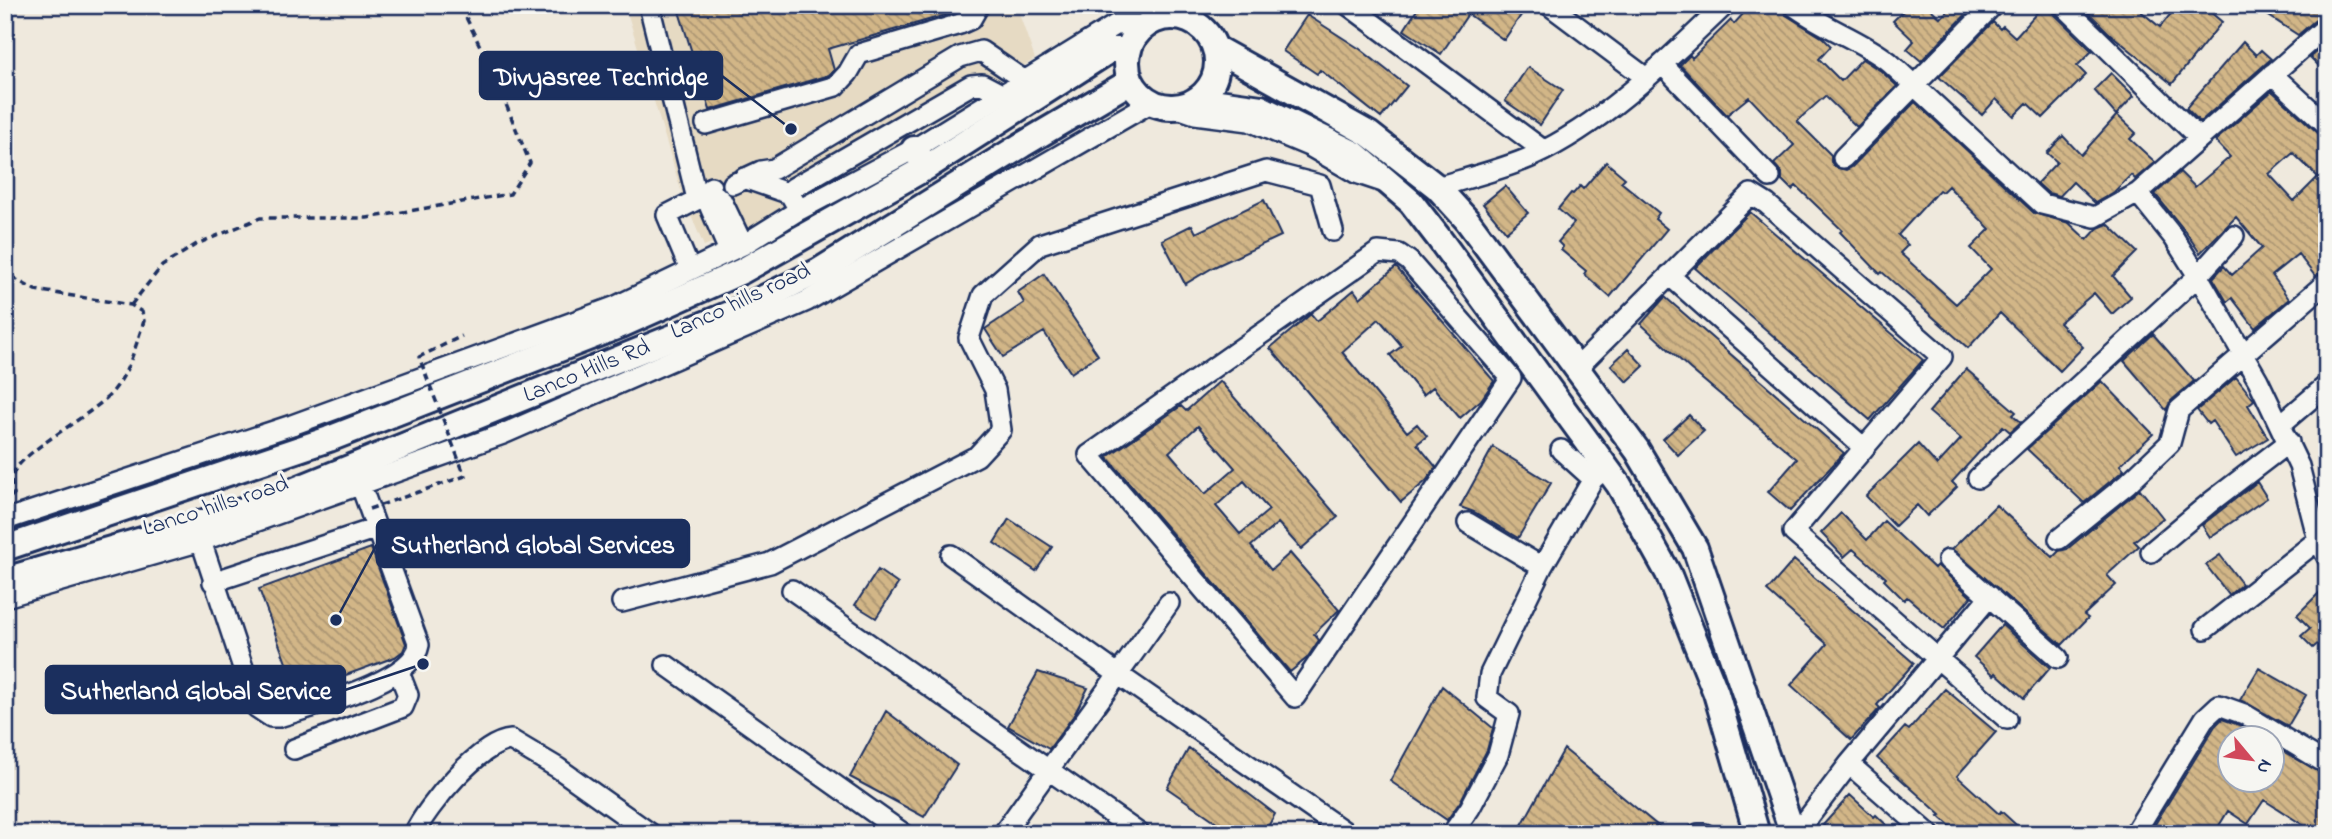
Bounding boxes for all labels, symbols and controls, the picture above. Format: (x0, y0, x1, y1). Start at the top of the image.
callout: Divyasree Techridge (480, 52, 722, 99)
text: Divyasree Techridge (493, 60, 710, 99)
street label: Lanco hills road (665, 254, 817, 350)
street label: Lanco Hills Rd (518, 330, 656, 413)
street label: Lanco hills road (139, 467, 294, 547)
callout: Sutherland Global Services (377, 520, 689, 567)
text: Sutherland Global Services (391, 528, 675, 566)
callout: Sutherland Global Service (46, 666, 345, 713)
text: Sutherland Global Service (61, 674, 333, 712)
north arrow (2216, 724, 2286, 794)
text: N (2249, 754, 2279, 778)

